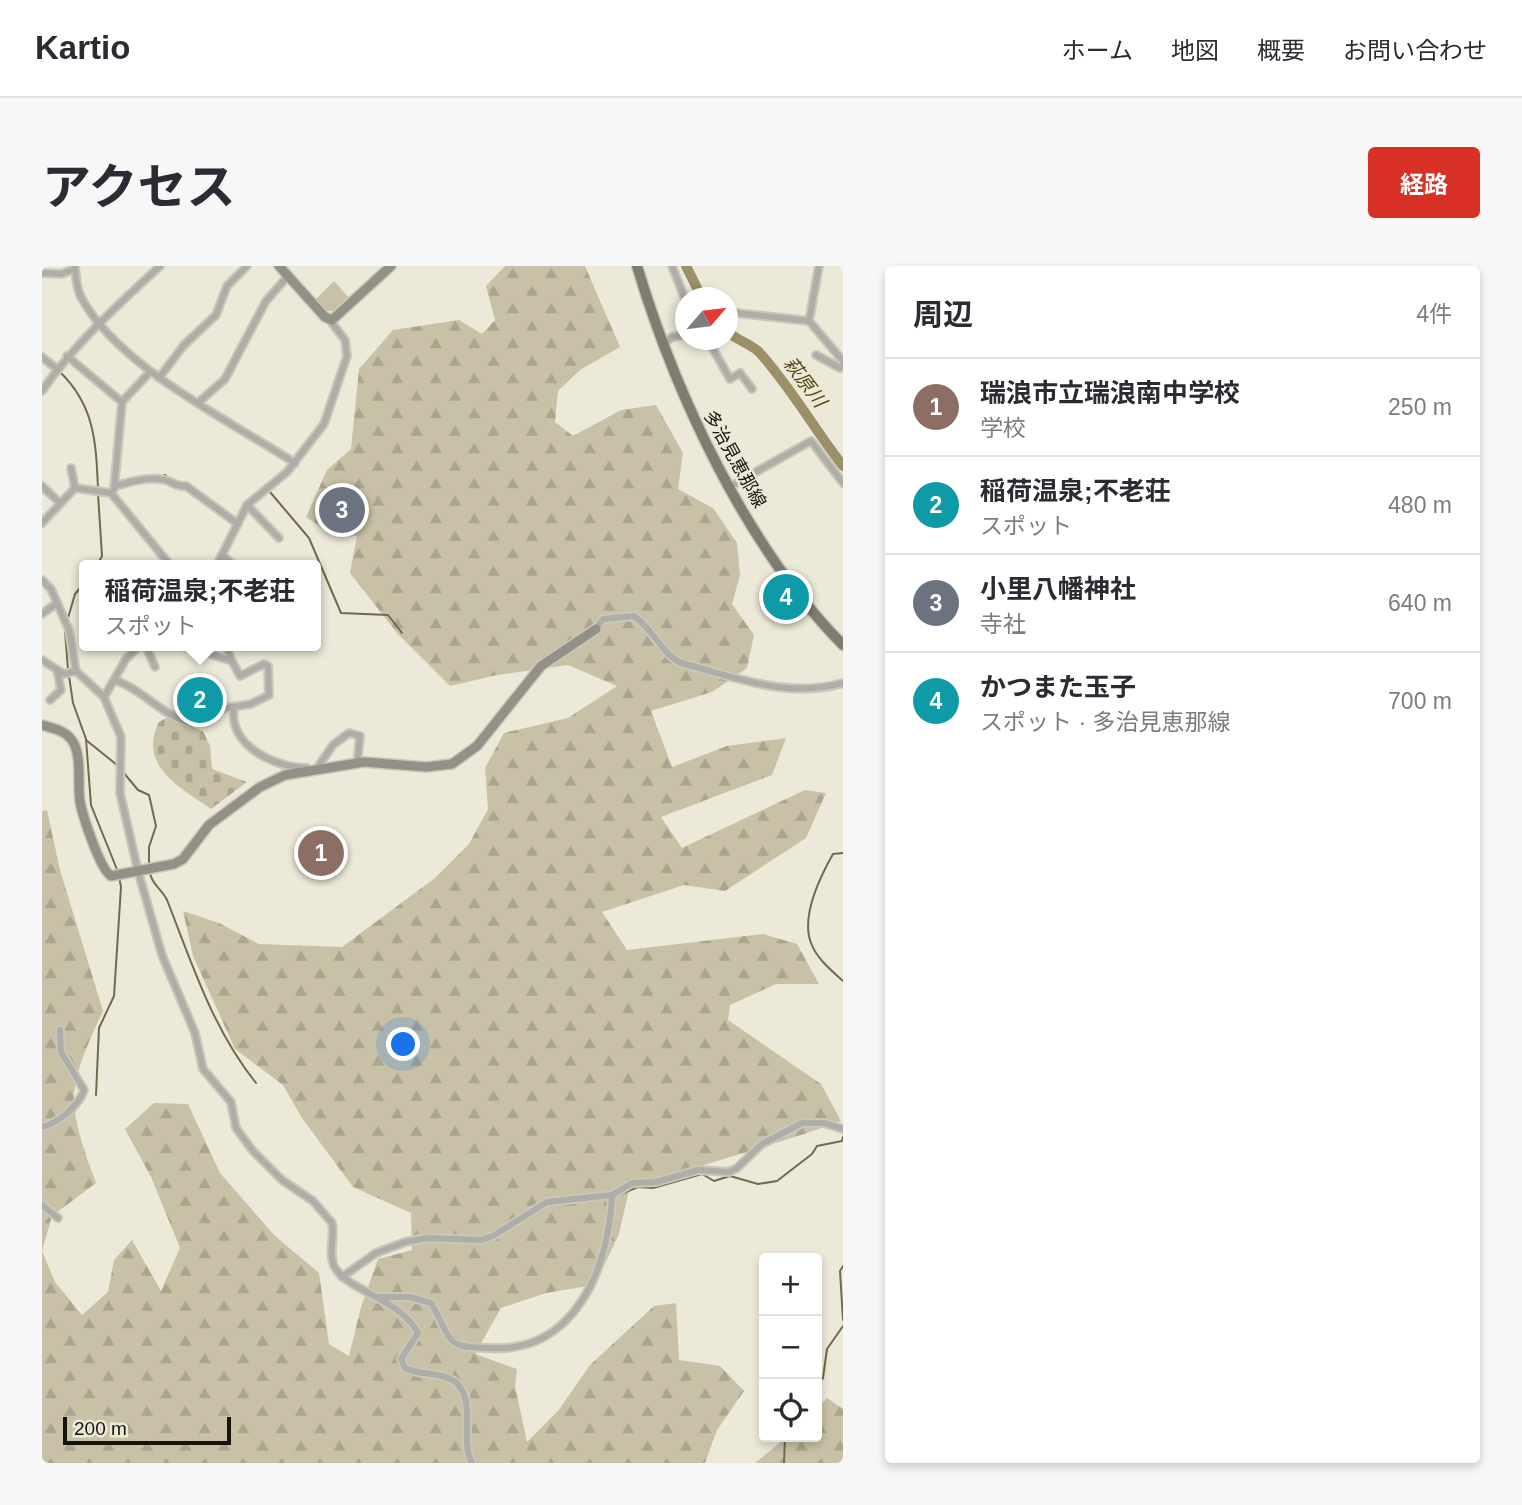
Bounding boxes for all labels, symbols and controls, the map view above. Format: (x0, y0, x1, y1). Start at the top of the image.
text: Kartio (35, 29, 130, 66)
text: ホーム (1062, 37, 1133, 64)
text: 地図 (1171, 37, 1219, 64)
text: 概要 (1257, 37, 1305, 64)
text: お問い合わせ (1343, 37, 1487, 64)
button: 経路 (1368, 147, 1480, 218)
text: アクセス (42, 160, 236, 214)
north arrow (675, 287, 738, 350)
text: 周辺 (913, 298, 973, 331)
text: 4件 (1416, 301, 1452, 327)
water label: 萩原川 (779, 353, 832, 413)
text: 瑞浪市立瑞浪南中学校 (980, 378, 1240, 408)
text: 1 (930, 394, 942, 420)
text: 250 m (1388, 394, 1452, 420)
street label: 多治見恵那線 (700, 407, 770, 511)
text: 学校 (980, 415, 1026, 441)
text: 稲荷温泉;不老荘 (980, 476, 1171, 506)
pin: 3 (319, 484, 365, 536)
text: 2 (930, 492, 942, 518)
text: 480 m (1388, 492, 1452, 518)
text: スポット (980, 513, 1072, 539)
popup (79, 560, 321, 651)
pin: 4 (763, 571, 809, 623)
text: 小里八幡神社 (980, 574, 1136, 604)
text: 稲荷温泉;不老荘 (105, 576, 295, 606)
text: 3 (930, 590, 942, 616)
text: 640 m (1388, 590, 1452, 616)
text: 寺社 (980, 611, 1026, 637)
text: スポット (105, 613, 197, 639)
text: かつまた玉子 (980, 672, 1136, 702)
pin: 2 (177, 674, 223, 726)
text: 4 (930, 688, 942, 714)
text: 700 m (1388, 688, 1452, 714)
text: スポット · 多治見恵那線 (980, 709, 1230, 735)
pin: 1 (298, 827, 344, 879)
your location (386, 1027, 420, 1061)
map controls (759, 1253, 822, 1442)
button: + (759, 1253, 822, 1316)
button: − (759, 1316, 822, 1379)
button: locate (759, 1379, 822, 1442)
scale bar (63, 1414, 231, 1446)
text: 200 m (74, 1418, 127, 1439)

